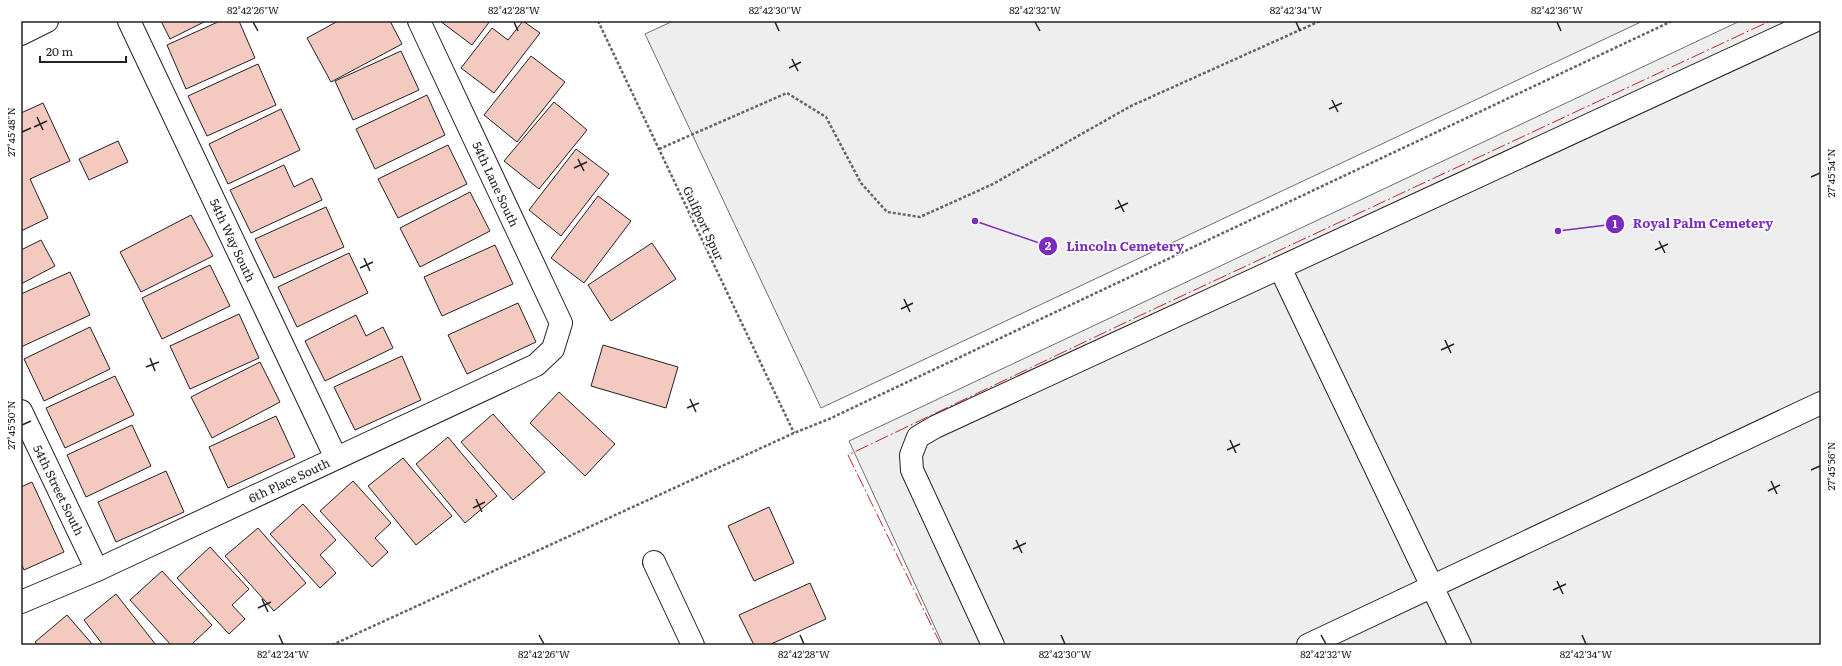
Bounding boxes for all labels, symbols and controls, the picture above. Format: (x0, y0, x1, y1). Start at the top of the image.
text: 82°42'26"W (227, 2, 279, 17)
text: 82°42'28"W (488, 2, 540, 17)
text: 82°42'30"W (749, 2, 801, 17)
text: 82°42'32"W (1009, 2, 1061, 17)
text: 82°42'34"W (1270, 2, 1322, 17)
text: 82°42'36"W (1531, 2, 1583, 17)
scale bar (40, 38, 126, 64)
text: 20 m (46, 42, 73, 60)
text: 27°45'48"N (3, 107, 18, 157)
street label: 54th Lane South (468, 138, 524, 230)
text: 27°45'54"N (1823, 148, 1838, 198)
street label: Gulfport Spur (679, 183, 729, 263)
street label: 54th Way South (206, 195, 260, 285)
callout: Royal Palm Cemetery (1605, 211, 1781, 236)
text: Royal Palm Cemetery (1633, 213, 1773, 232)
text: 1 (1613, 214, 1618, 232)
callout: Lincoln Cemetery (1038, 234, 1192, 259)
text: 2 (1045, 236, 1052, 254)
text: Lincoln Cemetery (1066, 236, 1184, 255)
text: 27°45'50"N (3, 400, 18, 450)
street label: 54th Street South (29, 442, 89, 538)
text: 27°45'56"N (1823, 442, 1838, 490)
street label: 6th Place South (245, 453, 333, 507)
text: 82°42'24"W (257, 646, 309, 661)
text: 82°42'26"W (518, 646, 570, 661)
text: 82°42'28"W (778, 646, 830, 661)
text: 82°42'30"W (1039, 646, 1091, 661)
text: 82°42'32"W (1300, 646, 1352, 661)
text: 82°42'34"W (1560, 646, 1612, 661)

